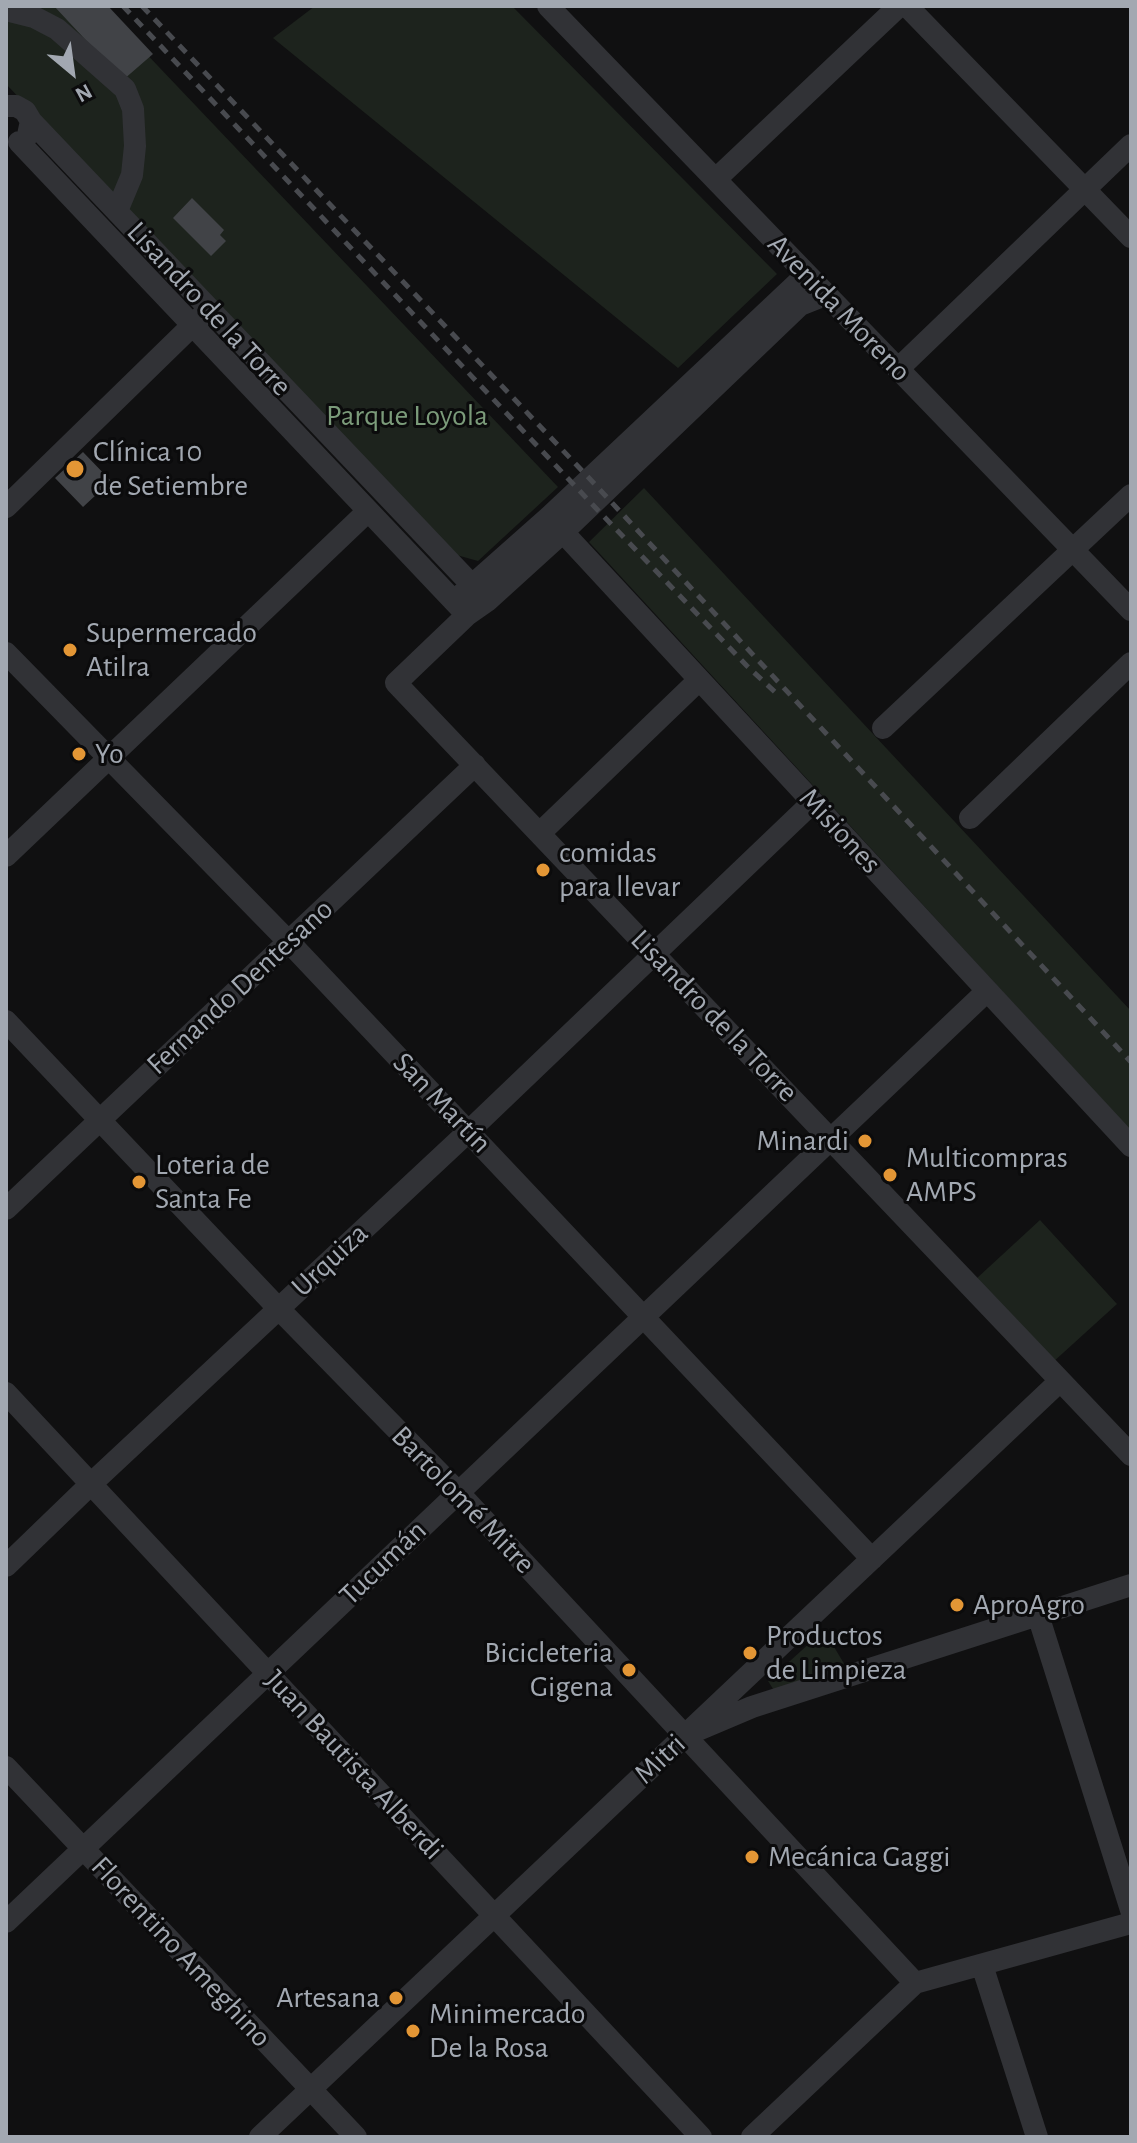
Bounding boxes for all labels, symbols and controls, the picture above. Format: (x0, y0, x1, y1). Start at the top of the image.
north arrow (32, 32, 112, 112)
text: N (72, 80, 96, 106)
street label: Lisandro de la Torre (119, 214, 299, 404)
street label: Avenida Moreno (760, 227, 918, 389)
park label: Parque Loyola (326, 398, 488, 434)
place label: Clínica 10 de Setiembre (93, 434, 248, 504)
marker: Clínica 10 de Setiembre (64, 458, 86, 480)
place label: Supermercado Atilra (86, 615, 257, 686)
marker: Supermercado Atilra (61, 641, 79, 659)
place label: Yo (95, 736, 124, 772)
marker: Yo (70, 745, 88, 763)
street label: Misiones (791, 781, 889, 881)
place label: comidas para llevar (559, 835, 680, 906)
marker: comidas para llevar (534, 861, 552, 879)
street label: Fernando Dentesano (139, 891, 341, 1083)
street label: Lisandro de la Torre (623, 922, 805, 1110)
street label: San Martín (385, 1045, 499, 1161)
place label: Minardi (757, 1123, 849, 1159)
marker: Minardi (856, 1132, 874, 1150)
place label: Multicompras AMPS (906, 1140, 1068, 1210)
place label: Loteria de Santa Fe (155, 1147, 270, 1218)
marker: Multicompras AMPS (881, 1166, 899, 1184)
marker: Loteria de Santa Fe (130, 1173, 148, 1191)
street label: Urquiza (284, 1215, 376, 1305)
street label: Bartolomé Mitre (383, 1418, 543, 1582)
street label: Tucumán (332, 1513, 434, 1613)
place label: AproAgro (973, 1587, 1085, 1623)
marker: AproAgro (948, 1596, 966, 1614)
place label: Productos de Limpieza (766, 1618, 907, 1688)
place label: Bicicleteria Gigena (484, 1635, 613, 1706)
marker: Productos de Limpieza (741, 1644, 759, 1662)
marker: Bicicleteria Gigena (620, 1661, 638, 1679)
street label: Juan Bautista Alberdi (257, 1663, 451, 1867)
street label: Mitri (627, 1726, 693, 1792)
place label: Mecánica Gaggi (768, 1839, 951, 1875)
marker: Mecánica Gaggi (743, 1848, 761, 1866)
street label: Florentino Ameghino (83, 1849, 279, 2055)
place label: Artesana (276, 1980, 380, 2016)
marker: Artesana (387, 1989, 405, 2007)
place label: Minimercado De la Rosa (429, 1996, 586, 2066)
marker: Minimercado De la Rosa (404, 2022, 422, 2040)

